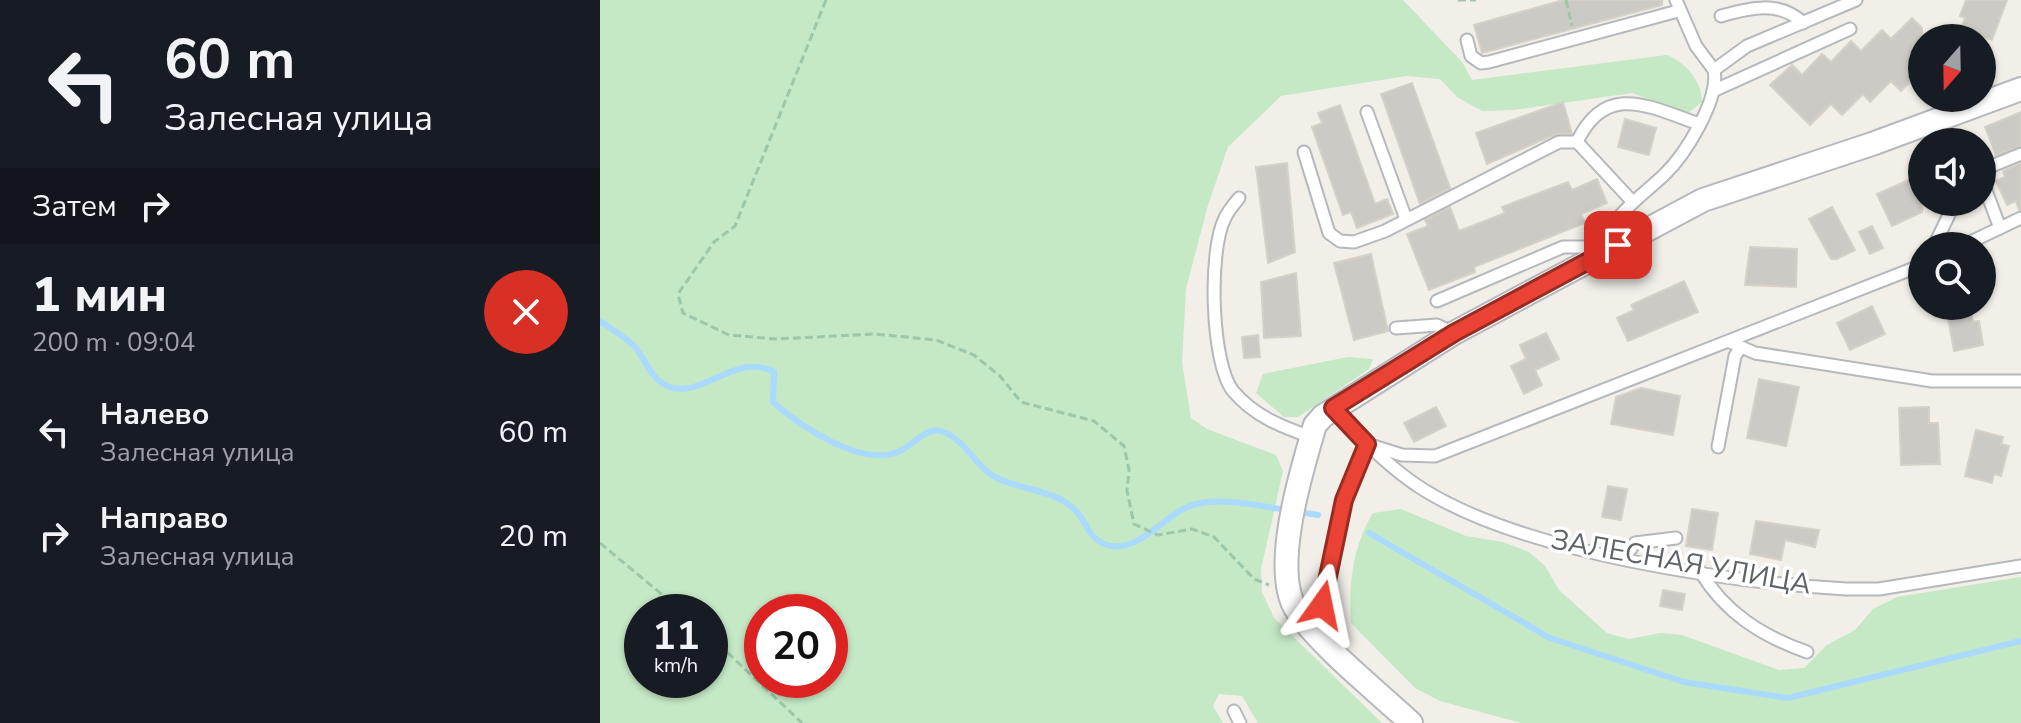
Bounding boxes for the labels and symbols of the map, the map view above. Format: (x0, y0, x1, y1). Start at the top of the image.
north arrow (1908, 24, 1996, 112)
pin (1584, 211, 1652, 279)
street label: ЗАЛЕСНАЯ УЛИЦА (1548, 520, 1814, 604)
position arrow (1280, 563, 1364, 647)
speed limit sign: 20 (744, 594, 848, 698)

